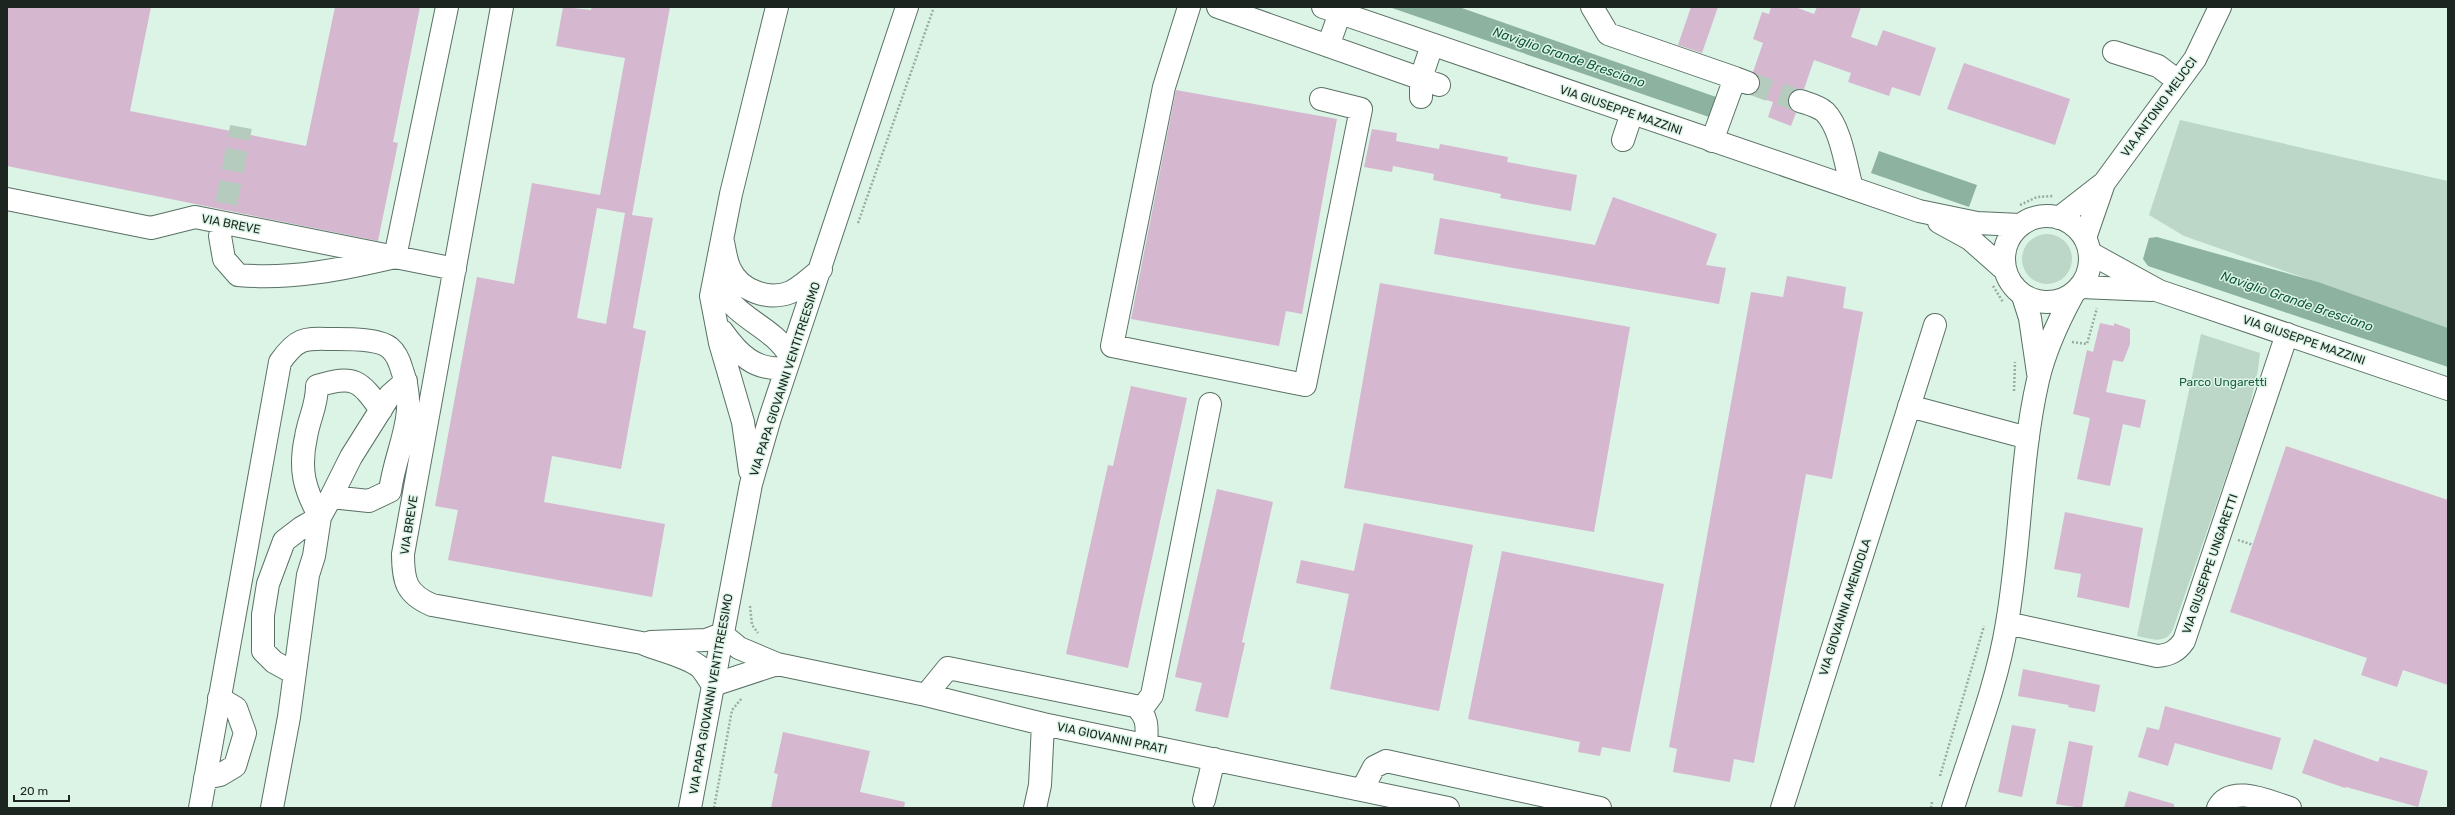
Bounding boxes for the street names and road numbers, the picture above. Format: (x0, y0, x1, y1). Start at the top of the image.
street label: VIA ANTONIO MEUCCI (2118, 54, 2200, 160)
street label: VIA GIUSEPPE MAZZINI (1558, 82, 1684, 138)
street label: VIA BREVE (200, 211, 262, 237)
street label: VIA PAPA GIOVANNI VENTITREESIMO (747, 280, 823, 478)
street label: VIA GIUSEPPE MAZZINI (2241, 312, 2367, 368)
street label: VIA GIUSEPPE UNGARETTI (2179, 492, 2241, 636)
street label: VIA BREVE (397, 494, 421, 556)
street label: VIA GIOVANNI AMENDOLA (1816, 537, 1874, 677)
street label: VIA PAPA GIOVANNI VENTITREESIMO (686, 593, 736, 795)
street label: VIA GIOVANNI PRATI (1056, 719, 1168, 757)

